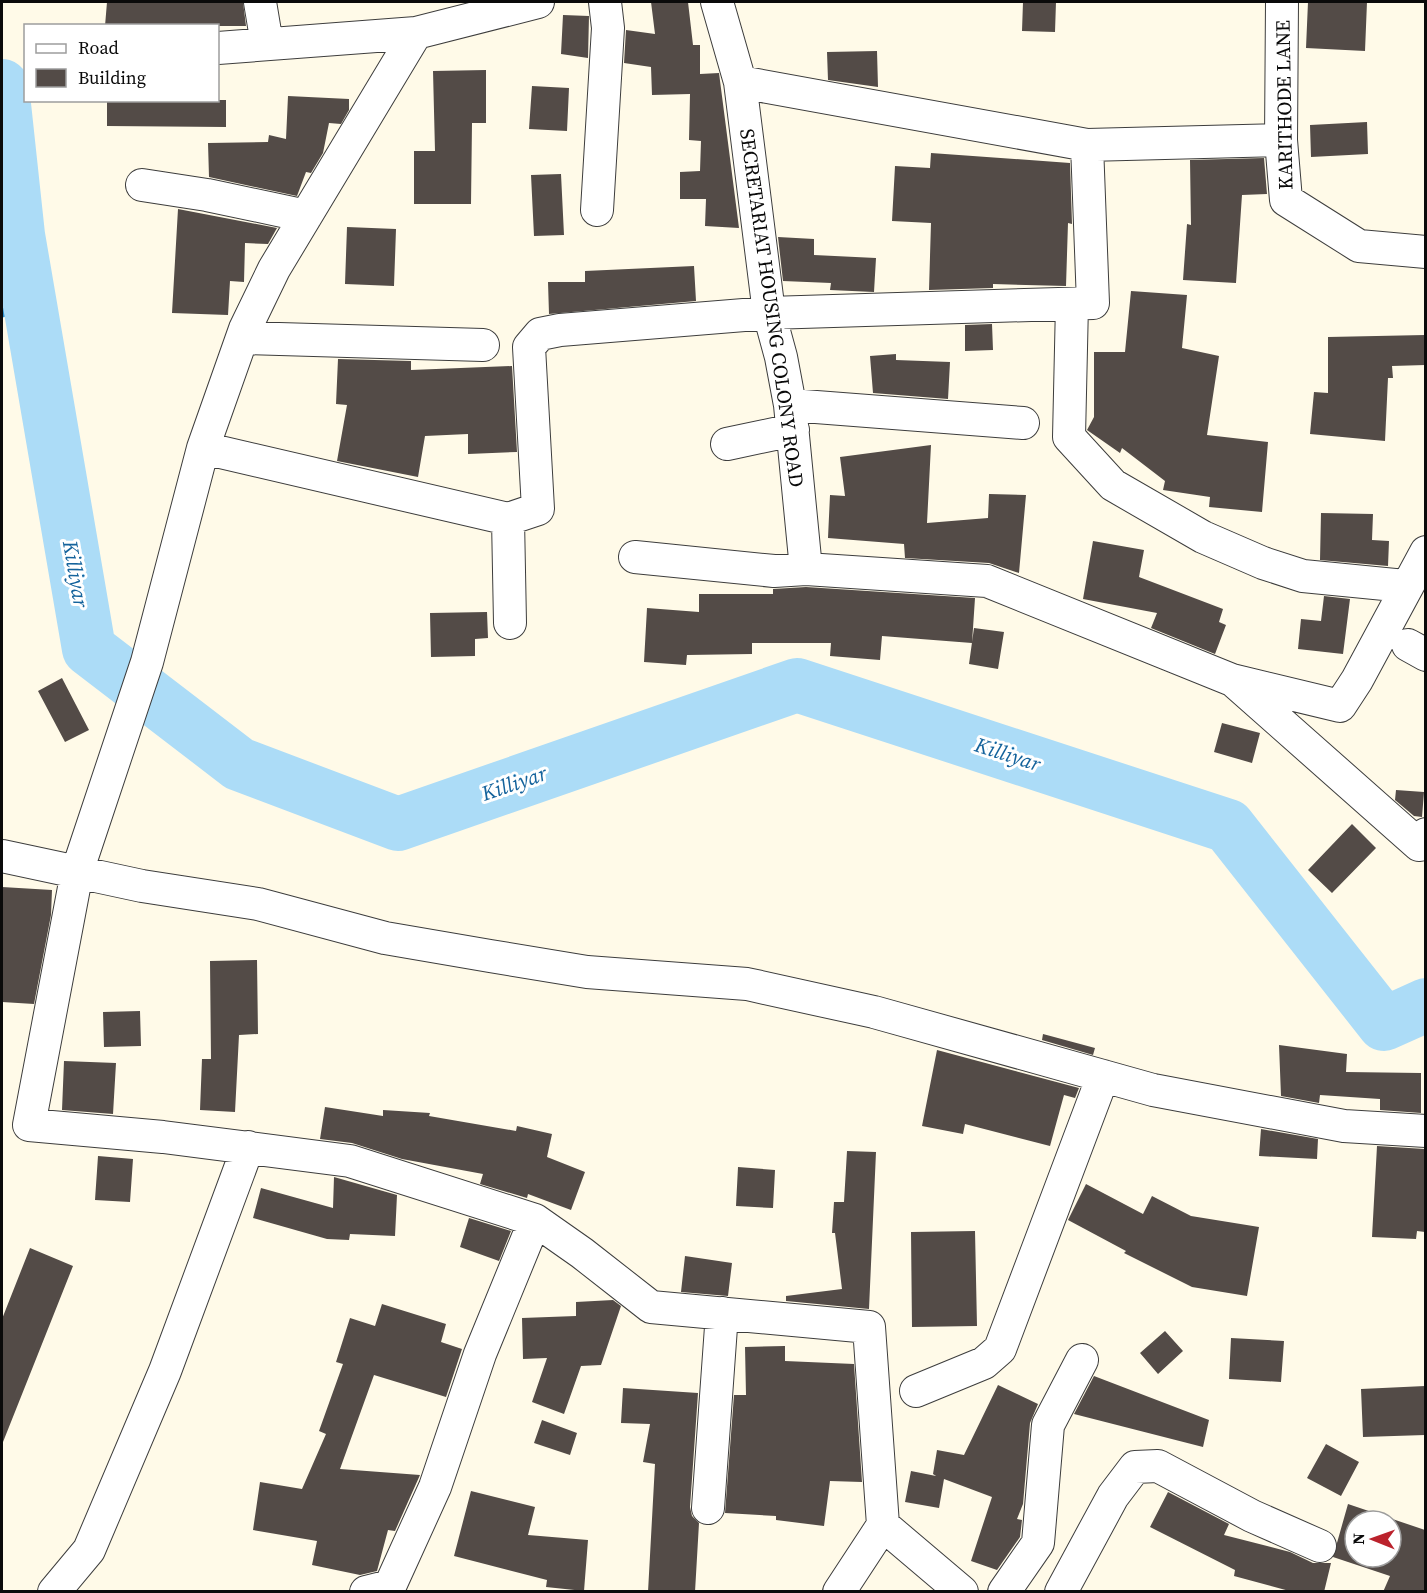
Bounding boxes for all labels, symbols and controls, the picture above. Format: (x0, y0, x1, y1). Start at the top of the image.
street label: KARITHODE LANE (1269, 20, 1299, 190)
legend (24, 24, 219, 102)
text: Road (78, 35, 119, 60)
text: Building (78, 65, 146, 90)
street label: SECRETARIAT HOUSING COLONY ROAD (733, 127, 811, 489)
water label: Killiyar (56, 537, 96, 610)
water label: Killiyar (970, 729, 1045, 778)
water label: Killiyar (476, 758, 551, 808)
north arrow (1343, 1509, 1403, 1569)
text: N (1347, 1532, 1369, 1545)

